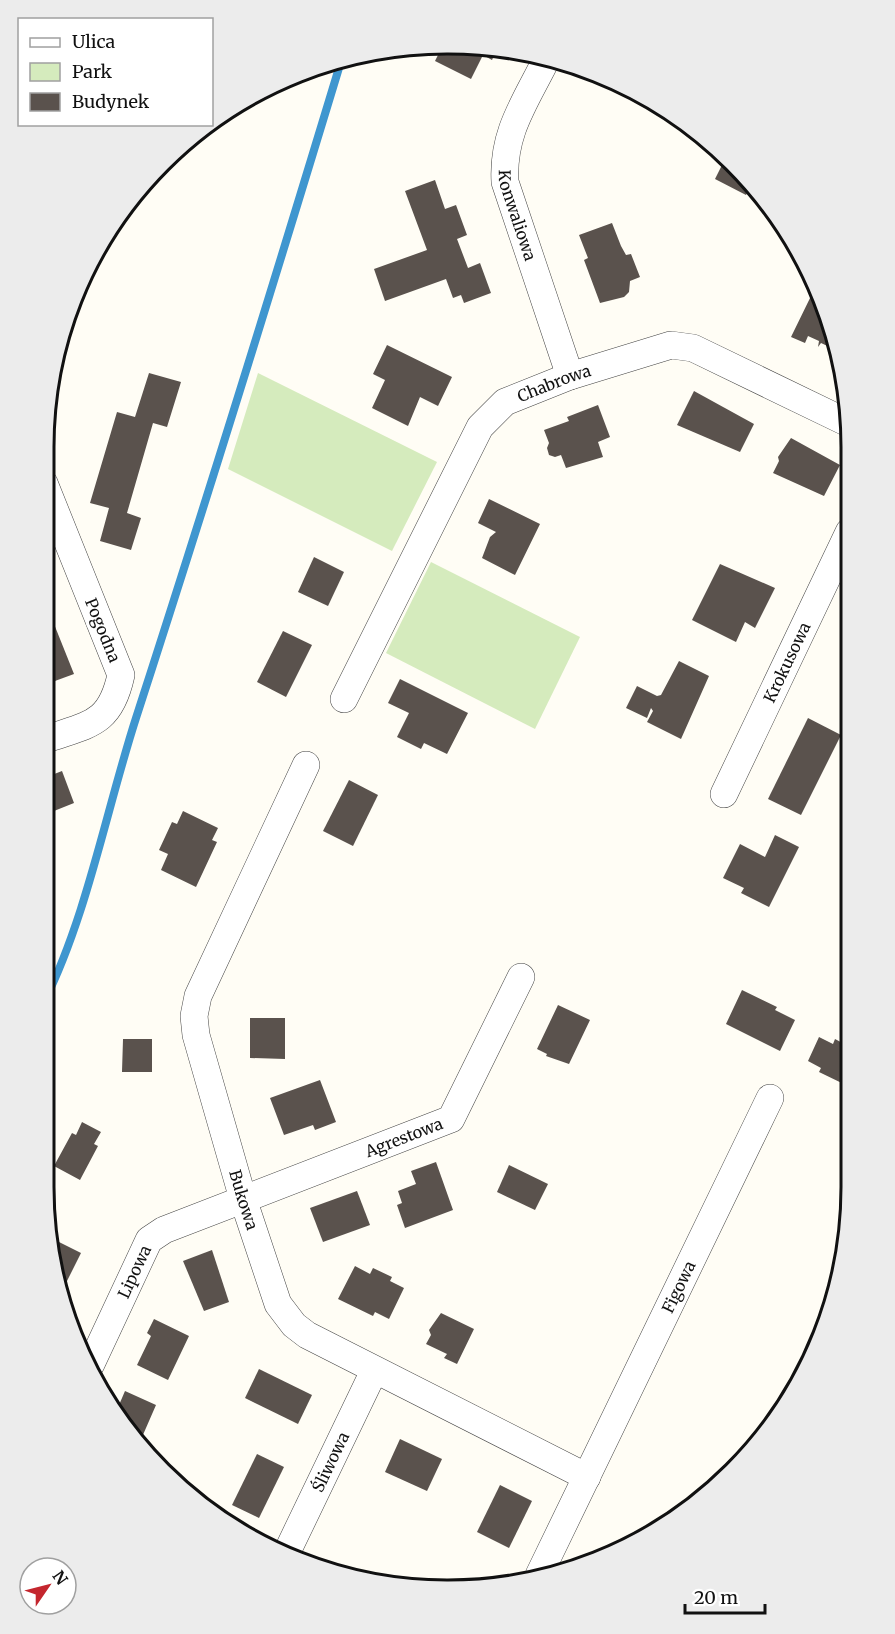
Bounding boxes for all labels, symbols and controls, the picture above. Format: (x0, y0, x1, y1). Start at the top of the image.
legend (18, 18, 213, 126)
text: Ulica (72, 30, 116, 53)
text: Park (72, 60, 113, 83)
text: Budynek (72, 90, 150, 113)
street label: Konwaliowa (495, 170, 541, 264)
street label: Chabrowa (514, 360, 594, 406)
street label: Pogodna (81, 595, 125, 665)
street label: Krokusowa (759, 618, 815, 706)
street label: Agrestowa (361, 1113, 446, 1162)
street label: Bukowa (225, 1167, 263, 1233)
street label: Lipowa (113, 1241, 155, 1301)
street label: Figowa (657, 1257, 700, 1316)
street label: Śliwowa (307, 1428, 353, 1495)
north arrow (18, 1556, 78, 1616)
text: N (48, 1566, 72, 1589)
scale bar (685, 1577, 764, 1615)
text: 20 m (694, 1586, 738, 1609)

